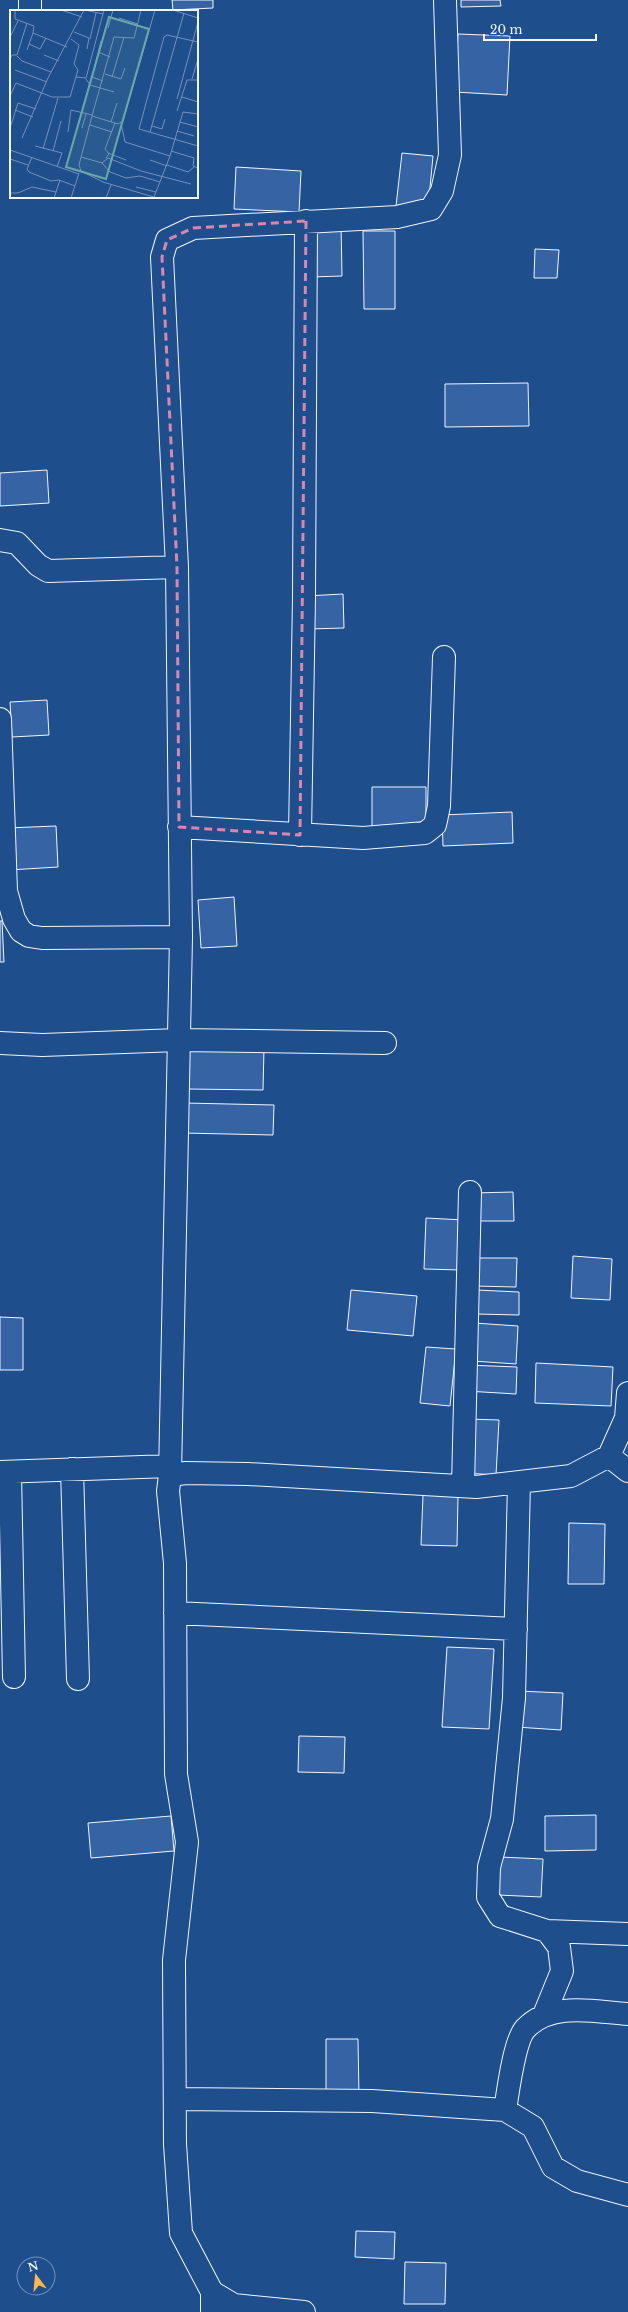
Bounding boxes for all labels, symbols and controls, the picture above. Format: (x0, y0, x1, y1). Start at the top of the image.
inset map (10, 10, 198, 198)
scale bar (484, 16, 596, 42)
text: 20 m (490, 22, 522, 37)
north arrow (16, 2256, 56, 2296)
text: N (26, 2258, 41, 2275)

